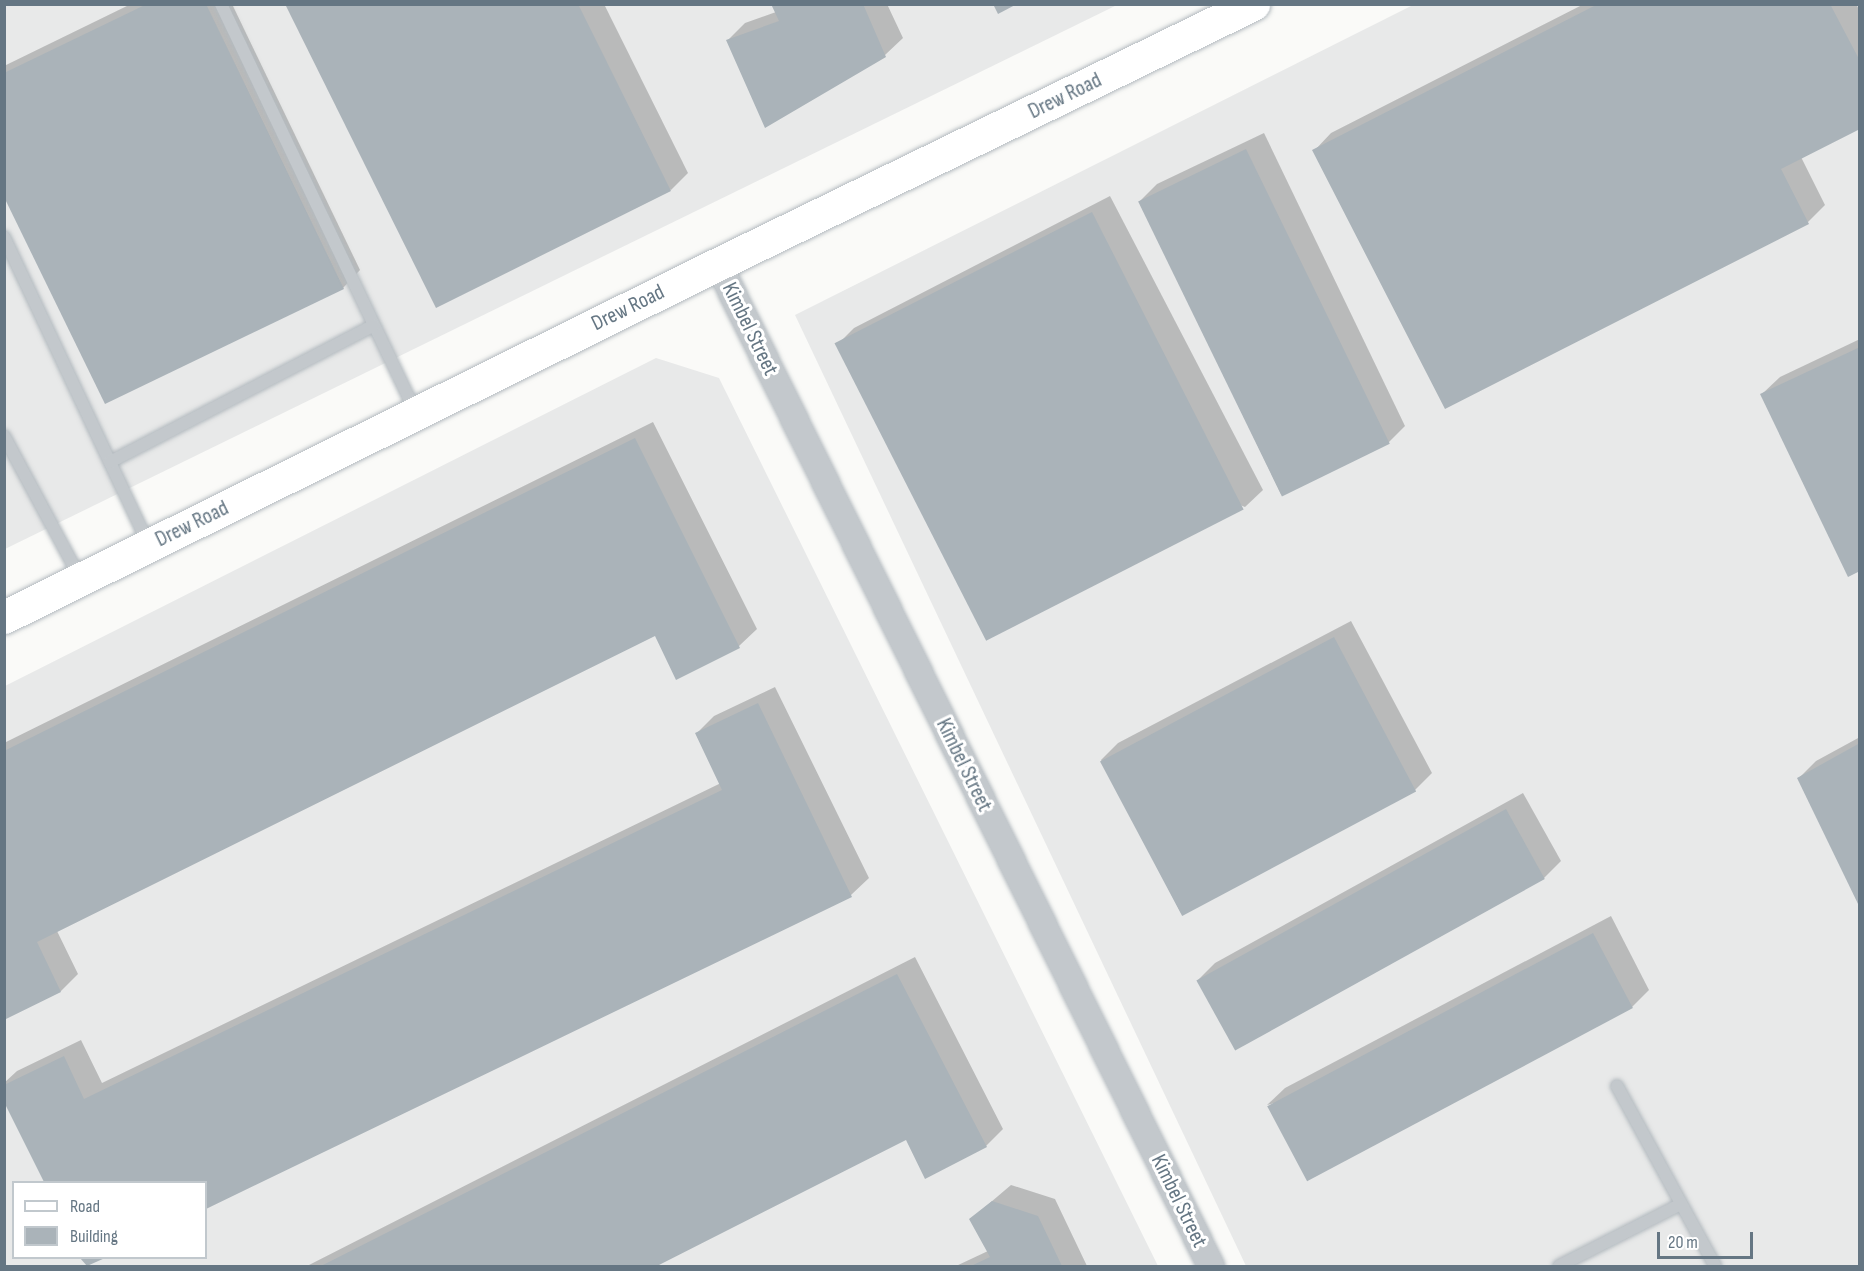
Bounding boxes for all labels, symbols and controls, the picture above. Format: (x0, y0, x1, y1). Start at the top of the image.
street label: Drew Road (1024, 67, 1106, 125)
street label: Kimbel Street (716, 278, 784, 380)
street label: Drew Road (587, 279, 669, 337)
street label: Drew Road (151, 495, 233, 553)
street label: Kimbel Street (930, 714, 998, 816)
street label: Kimbel Street (1145, 1150, 1213, 1252)
legend (12, 1181, 207, 1259)
text: Road (70, 1196, 100, 1217)
scale bar (1660, 1220, 1756, 1258)
text: Building (70, 1226, 118, 1247)
text: 20 m (1668, 1232, 1698, 1253)

